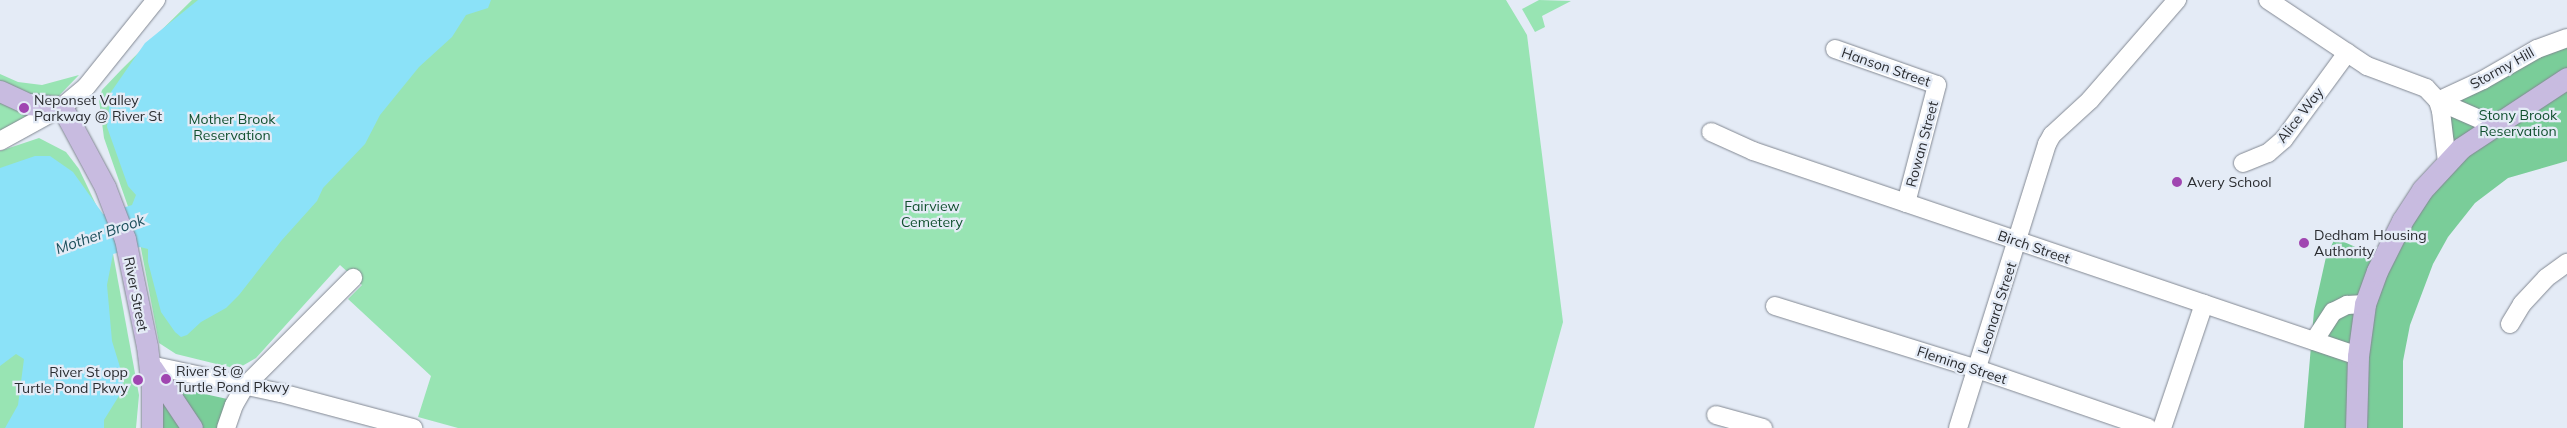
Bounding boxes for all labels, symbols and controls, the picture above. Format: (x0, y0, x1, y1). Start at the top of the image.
street label: Hanson Street (1839, 44, 1933, 90)
street label: Stormy Hill (2467, 44, 2537, 92)
street label: Alice Way (2273, 84, 2327, 146)
place label: Neponset Valley Parkway @ River St (34, 92, 162, 124)
street label: Rowan Street (1902, 99, 1942, 189)
marker: Neponset Valley Parkway @ River St (18, 102, 30, 114)
park label: Stony Brook Reservation (2479, 107, 2557, 140)
park label: Mother Brook Reservation (188, 111, 276, 144)
place label: Avery School (2187, 174, 2272, 190)
marker: Avery School (2171, 176, 2183, 188)
park label: Fairview Cemetery (901, 198, 963, 230)
water label: Mother Brook (53, 210, 147, 258)
street label: Birch Street (1996, 227, 2072, 267)
place label: Dedham Housing Authority (2314, 227, 2427, 260)
marker: Dedham Housing Authority (2298, 237, 2310, 249)
street label: River Street (121, 255, 151, 333)
street label: Leonard Street (1974, 260, 2020, 356)
street label: Fleming Street (1915, 343, 2009, 387)
place label: River St @ Turtle Pond Pkwy (176, 363, 289, 396)
place label: River St opp Turtle Pond Pkwy (15, 364, 128, 397)
marker: River St @ Turtle Pond Pkwy (160, 373, 172, 385)
marker: River St opp Turtle Pond Pkwy (132, 374, 144, 386)

